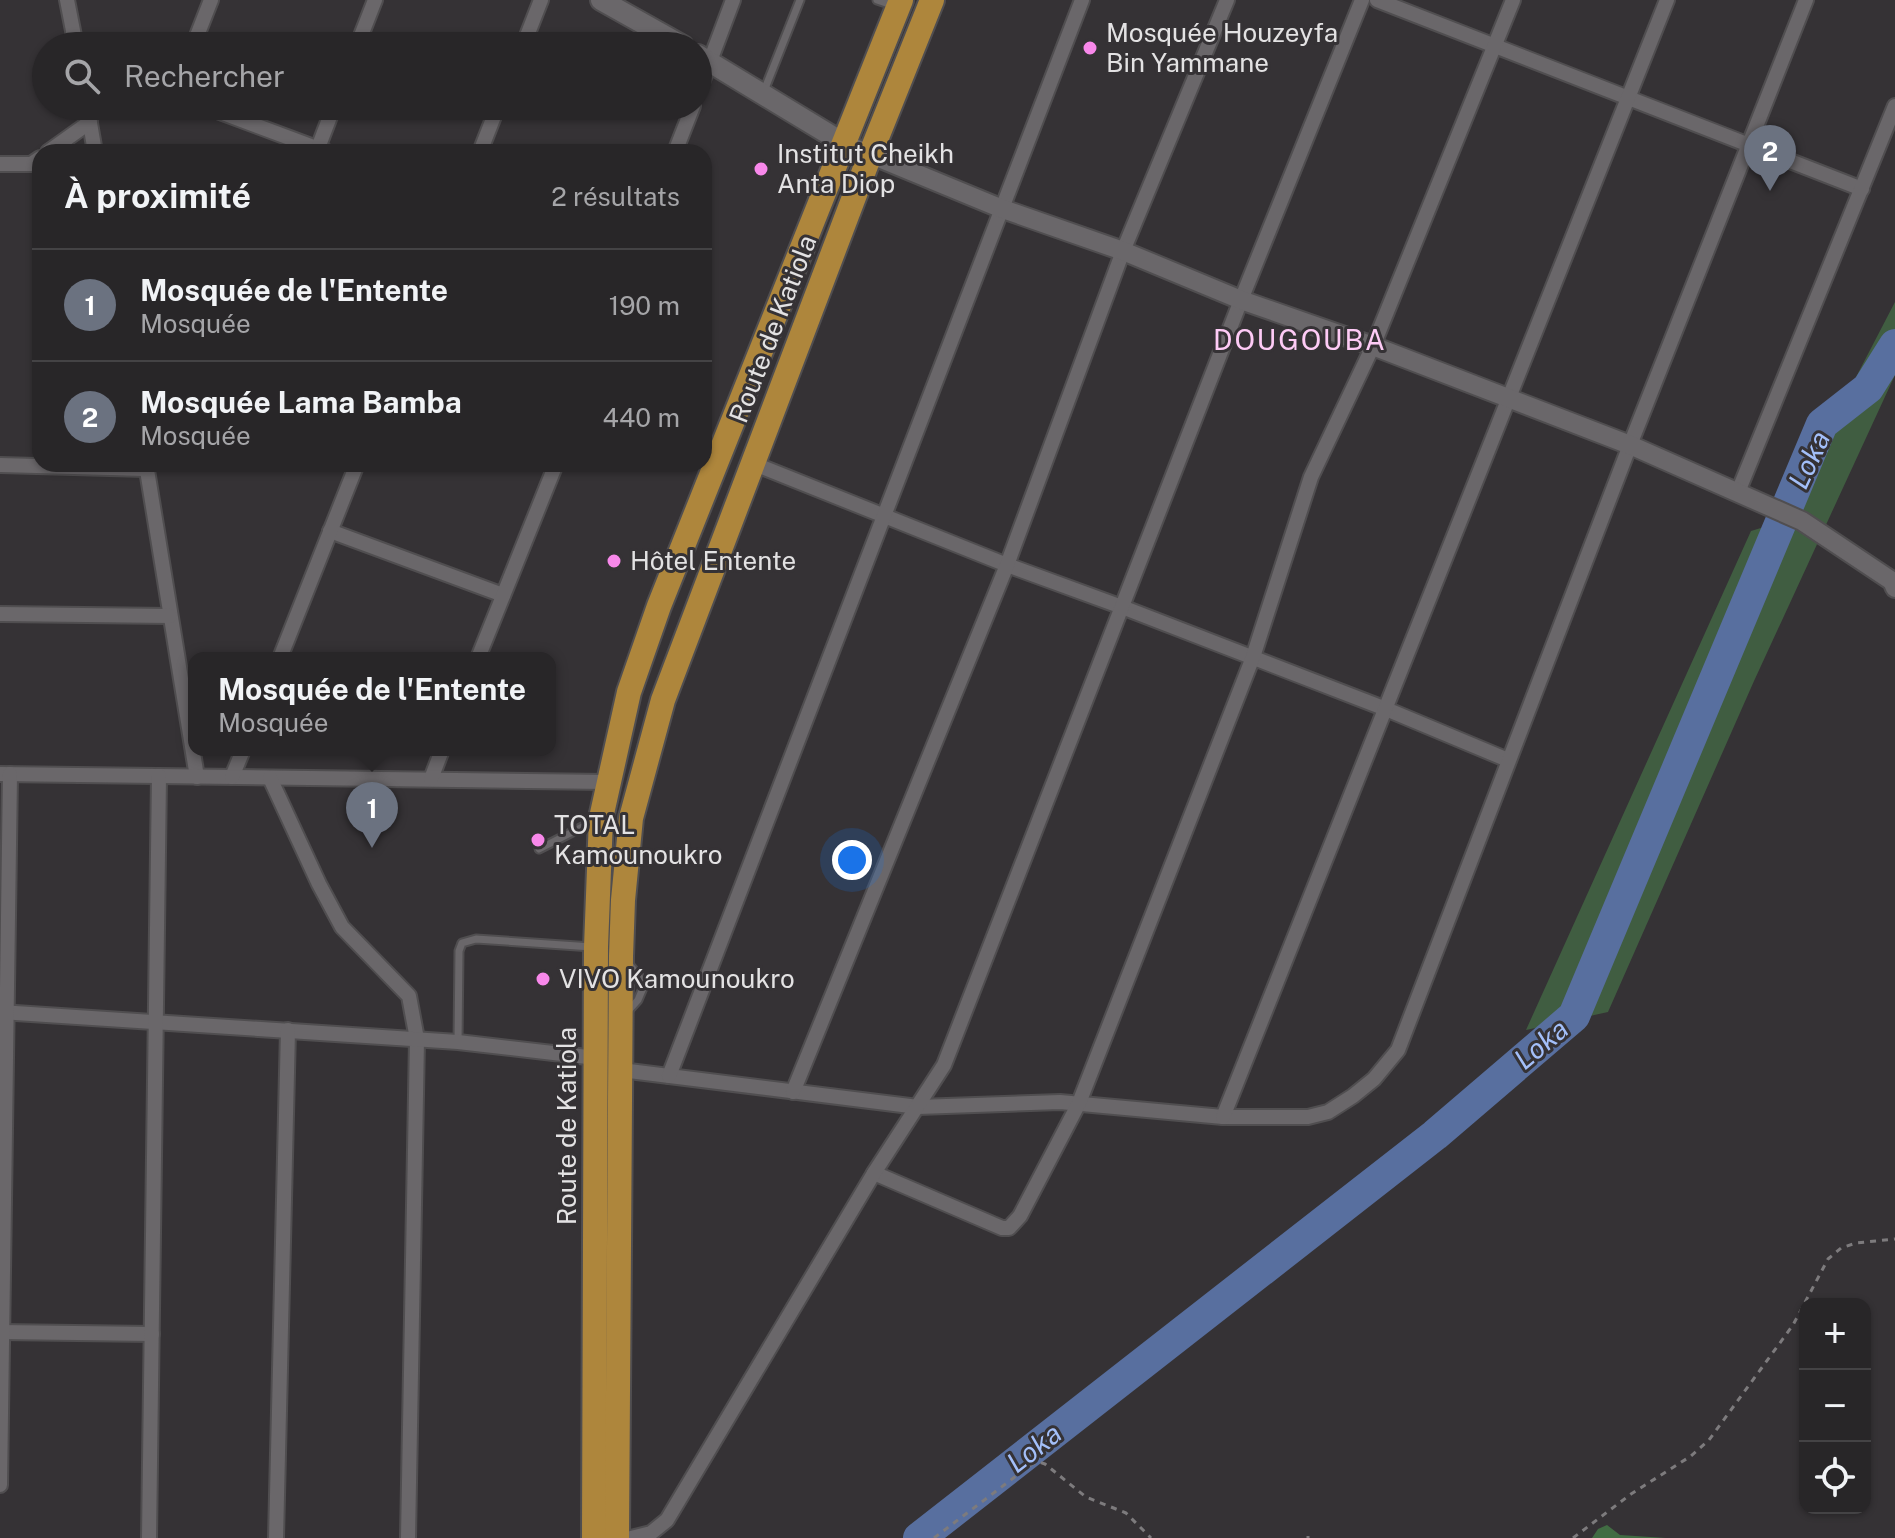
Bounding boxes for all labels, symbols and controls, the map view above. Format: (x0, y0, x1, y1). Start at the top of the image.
place label: Mosquée Houzeyfa Bin Yammane (1106, 17, 1338, 78)
search box (32, 32, 712, 120)
marker: Mosquée Houzeyfa Bin Yammane (1081, 39, 1099, 57)
icon: search (60, 54, 104, 98)
text: Rechercher (124, 58, 285, 94)
pin: 2 (1744, 125, 1796, 191)
place label: Institut Cheikh Anta Diop (777, 138, 954, 199)
marker: Institut Cheikh Anta Diop (752, 160, 770, 178)
text: À proximité (64, 176, 251, 216)
text: 2 résultats (551, 181, 680, 212)
street label: Route de Katiola (723, 231, 823, 427)
text: Mosquée de l'Entente (140, 272, 448, 308)
text: 1 (84, 290, 96, 321)
text: 190 m (609, 290, 680, 321)
text: Mosquée (140, 308, 251, 339)
district label: DOUGOUBA (1213, 323, 1387, 356)
text: Mosquée Lama Bamba (140, 384, 462, 420)
text: 2 (82, 402, 98, 433)
text: 440 m (603, 402, 680, 433)
text: Mosquée (140, 420, 251, 451)
water label: Loka (1781, 426, 1836, 494)
place label: Hôtel Entente (630, 545, 796, 576)
marker: Hôtel Entente (605, 552, 623, 570)
popup (188, 652, 556, 756)
text: Mosquée de l'Entente (218, 671, 526, 707)
text: Mosquée (218, 707, 329, 738)
pin: 1 (346, 782, 398, 848)
place label: TOTAL Kamounoukro (554, 809, 722, 870)
marker: TOTAL Kamounoukro (529, 831, 547, 849)
your location (832, 840, 872, 880)
place label: VIVO Kamounoukro (559, 963, 795, 994)
marker: VIVO Kamounoukro (534, 970, 552, 988)
water label: Loka (1507, 1012, 1574, 1076)
street label: Route de Katiola (551, 1027, 582, 1225)
map controls (1799, 1298, 1871, 1514)
button: + (1799, 1298, 1871, 1370)
button: − (1799, 1370, 1871, 1442)
water label: Loka (1000, 1416, 1067, 1479)
button: locate (1799, 1442, 1871, 1514)

